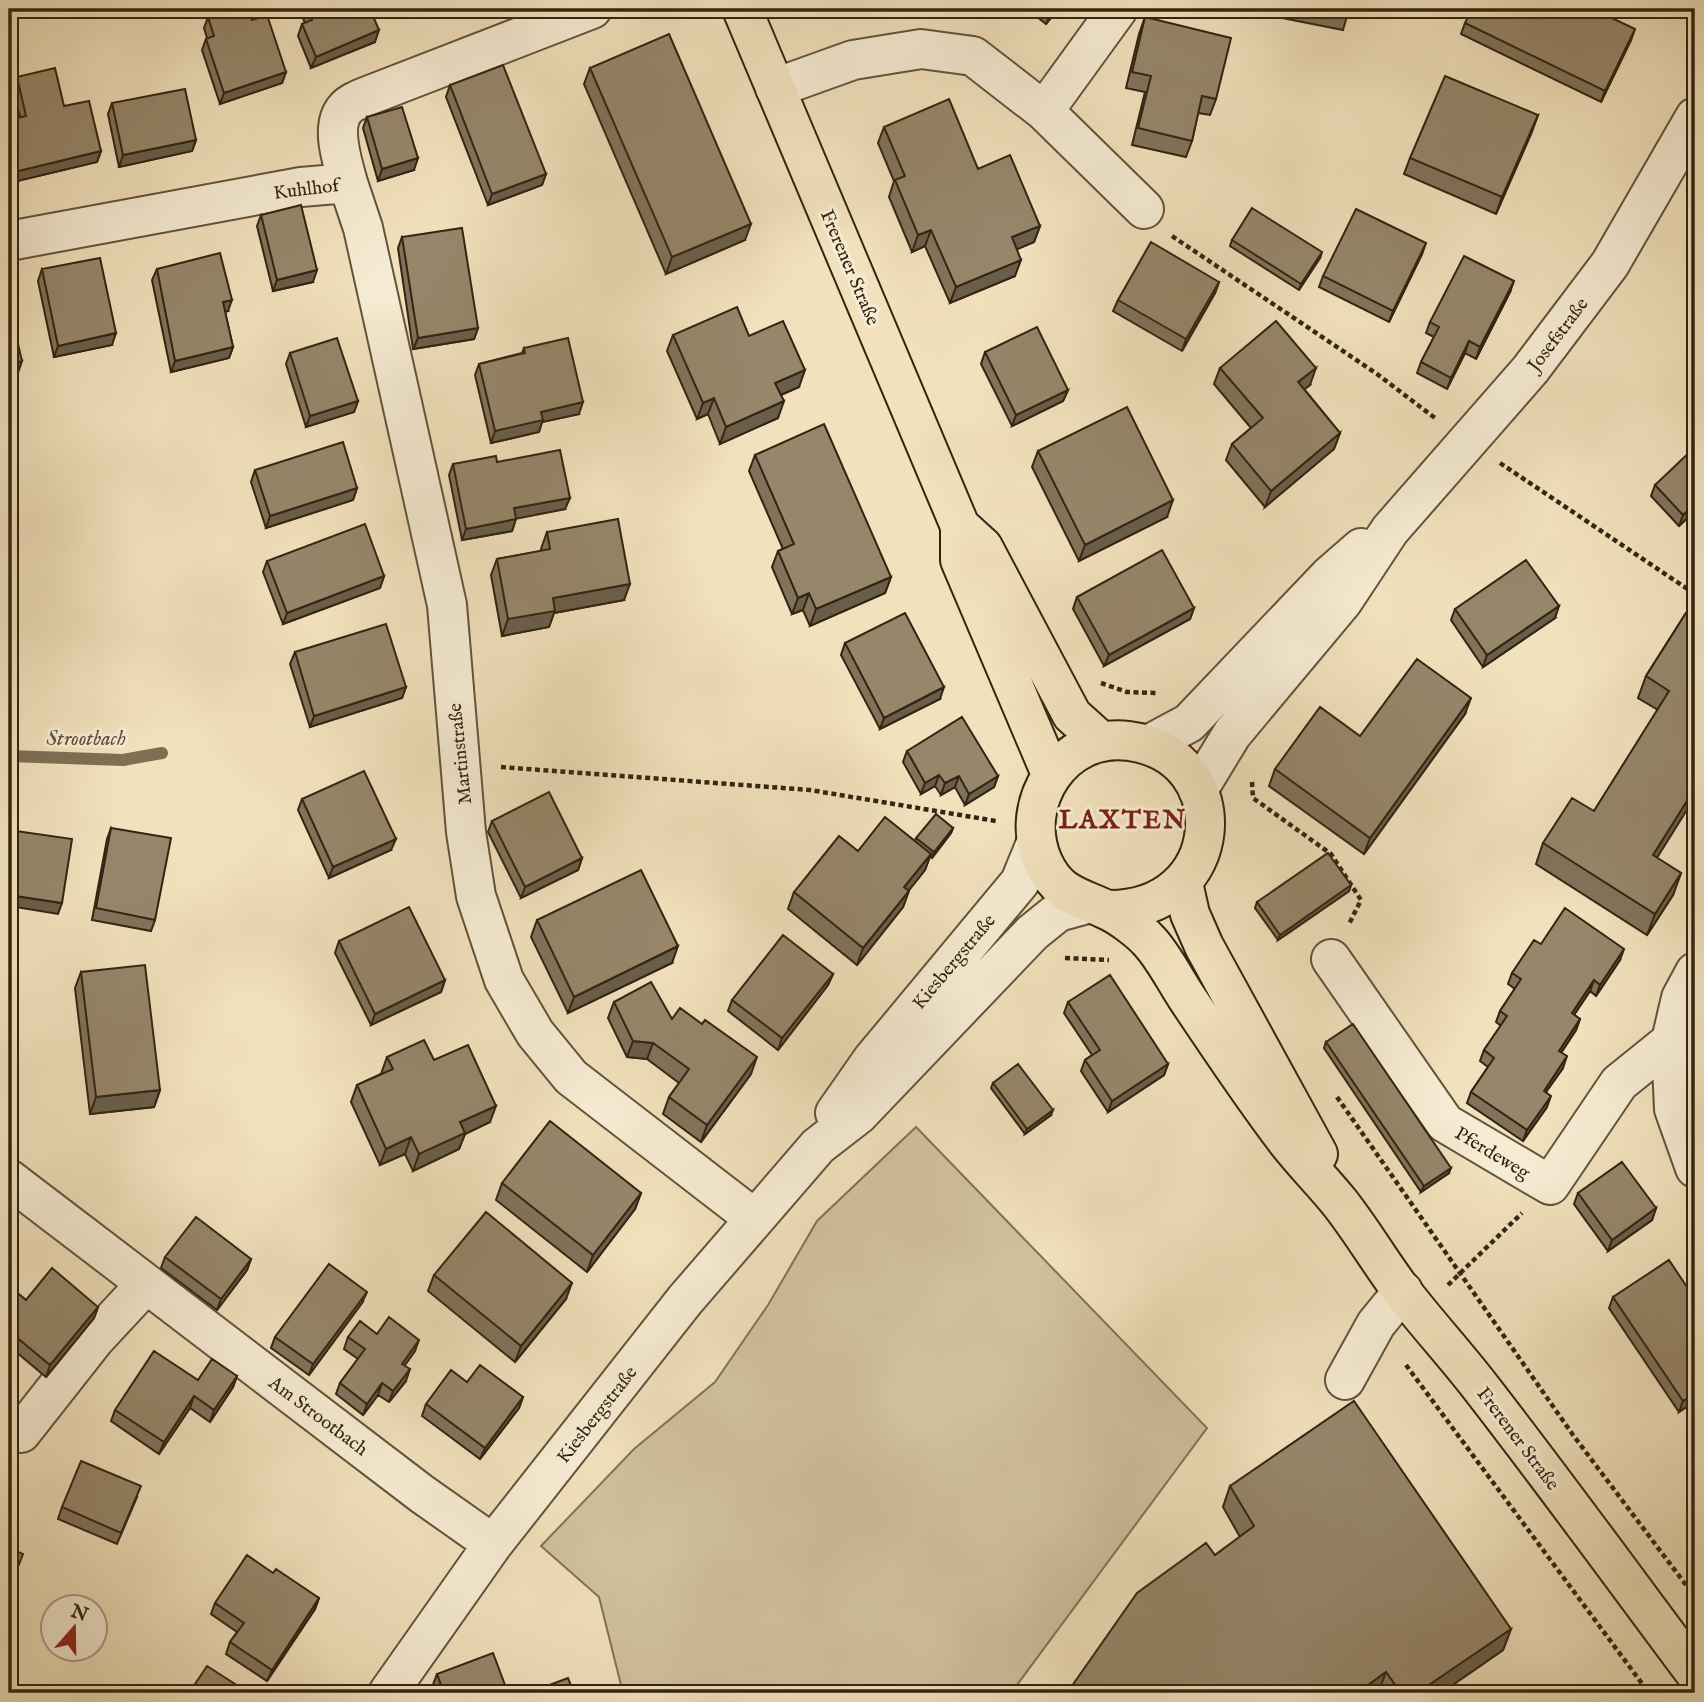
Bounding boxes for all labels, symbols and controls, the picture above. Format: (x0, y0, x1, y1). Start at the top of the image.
street label: Kuhlhof (272, 174, 344, 206)
street label: Frerener Straße (814, 206, 884, 329)
street label: Josefstraße (1522, 293, 1594, 379)
street label: Martinstraße (444, 702, 478, 806)
water label: Strootbach (46, 726, 126, 753)
district label: LAXTEN (1059, 804, 1187, 837)
street label: Kiesbergstraße (908, 909, 1002, 1015)
street label: Pferdeweg (1450, 1122, 1535, 1186)
street label: Kiesbergstraße (552, 1361, 643, 1469)
street label: Am Strootbach (262, 1371, 372, 1462)
street label: Frerener Straße (1471, 1383, 1564, 1496)
north arrow (38, 1594, 108, 1664)
text: N (66, 1599, 91, 1628)

